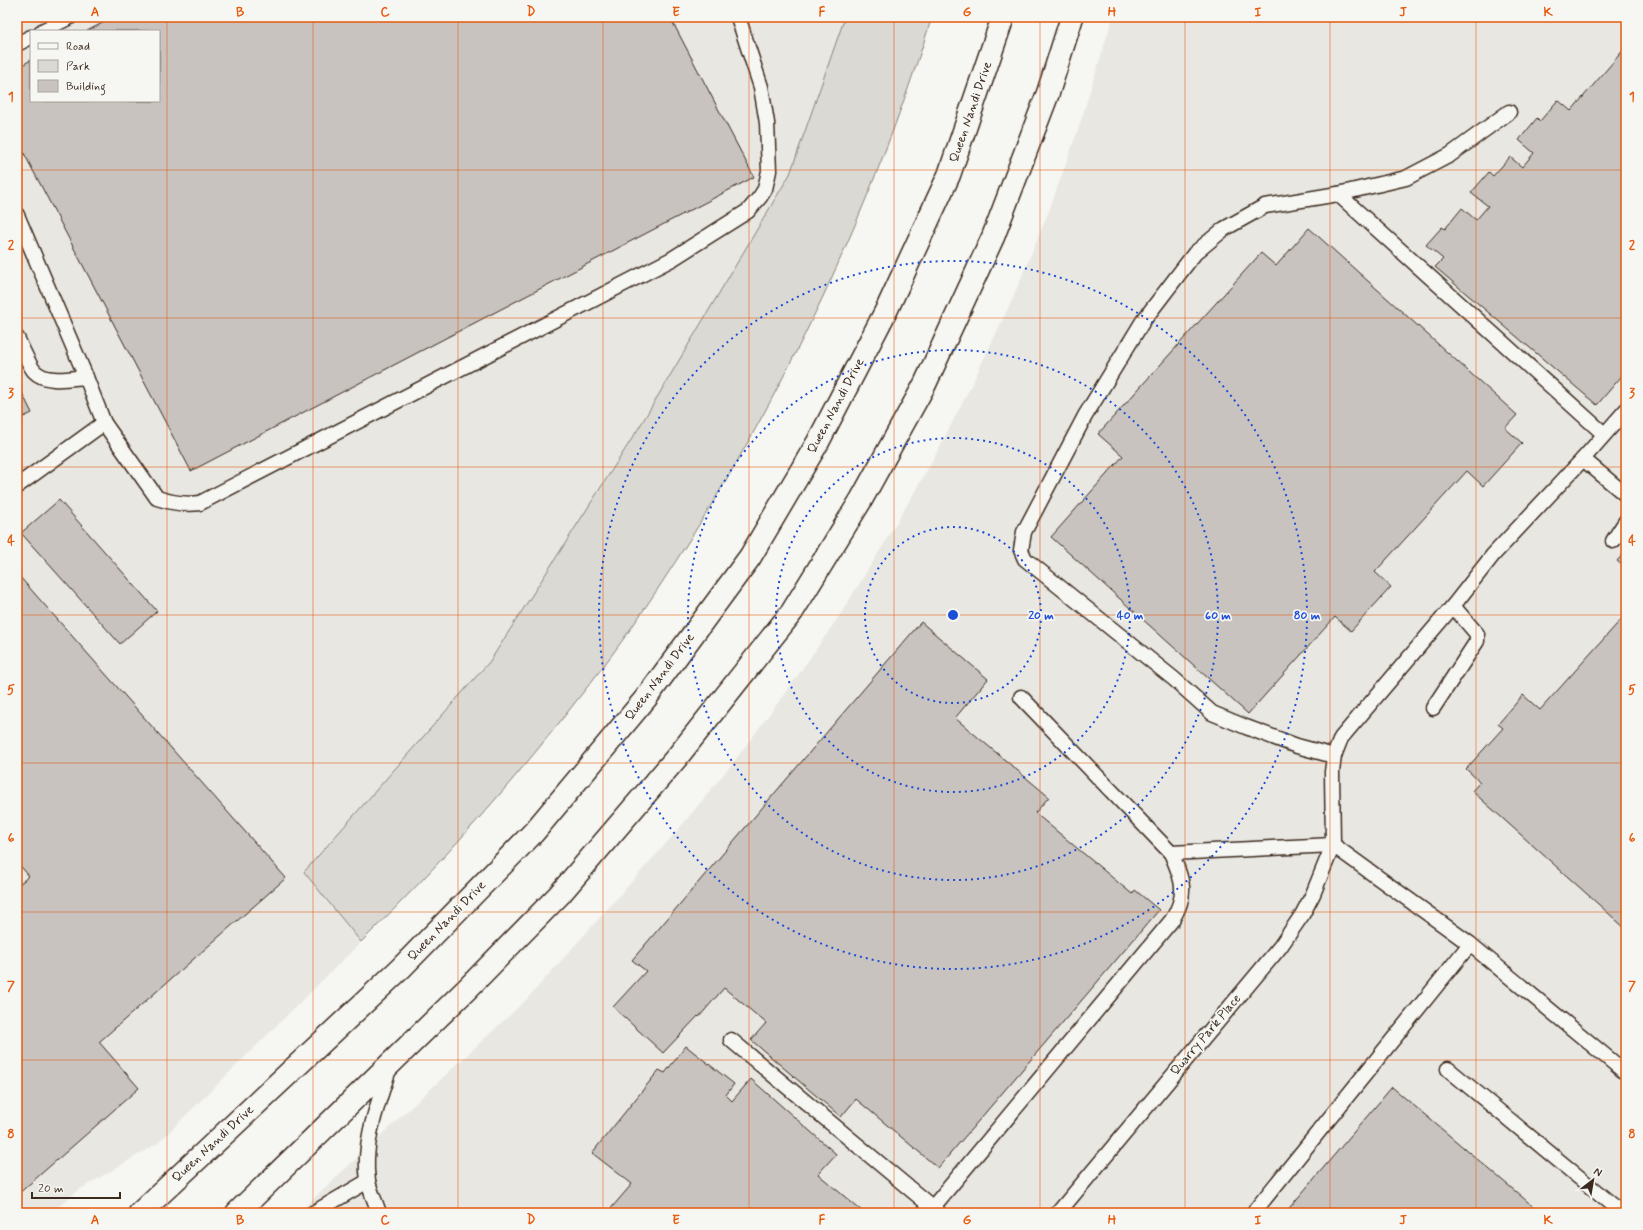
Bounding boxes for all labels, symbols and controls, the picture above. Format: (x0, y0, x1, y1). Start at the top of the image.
text: A (91, 4, 99, 21)
text: B (236, 4, 245, 21)
text: C (380, 4, 390, 21)
text: D (527, 4, 536, 21)
text: E (672, 4, 680, 21)
text: F (819, 4, 826, 21)
text: G (963, 4, 972, 21)
text: H (1108, 4, 1117, 21)
text: I (1255, 4, 1262, 21)
text: J (1399, 4, 1407, 21)
text: K (1543, 4, 1553, 21)
legend (30, 30, 160, 102)
text: Road (66, 39, 90, 55)
text: Park (66, 59, 90, 75)
street label: Queen Nandi Drive (946, 59, 996, 165)
text: Building (66, 79, 106, 96)
text: 1 (8, 89, 14, 106)
text: 1 (1629, 89, 1635, 106)
text: 2 (8, 237, 15, 254)
text: 2 (1629, 237, 1636, 254)
street label: Queen Nandi Drive (804, 355, 868, 457)
text: 3 (8, 385, 14, 402)
text: 3 (1629, 385, 1635, 402)
text: 4 (7, 533, 15, 550)
text: 4 (1628, 533, 1636, 550)
centre of rings (946, 608, 960, 622)
text: 20 m (1028, 608, 1054, 624)
text: 40 m (1117, 608, 1144, 624)
text: 60 m (1205, 608, 1231, 624)
text: 80 m (1294, 608, 1321, 624)
street label: Queen Nandi Drive (621, 630, 699, 724)
text: 5 (7, 682, 15, 699)
text: 5 (1628, 682, 1636, 699)
text: 6 (8, 830, 15, 847)
text: 6 (1629, 830, 1636, 847)
street label: Queen Nandi Drive (404, 877, 490, 965)
text: 7 (7, 978, 15, 995)
text: 7 (1628, 978, 1636, 995)
street label: Quarry Park Place (1167, 991, 1245, 1079)
street label: Queen Nandi Drive (169, 1102, 257, 1186)
text: 8 (7, 1126, 15, 1143)
text: 8 (1628, 1126, 1636, 1143)
north arrow (1573, 1160, 1613, 1200)
text: N (1591, 1164, 1604, 1180)
scale bar (32, 1174, 120, 1200)
text: 20 m (38, 1181, 64, 1197)
text: A (91, 1212, 99, 1229)
text: B (236, 1212, 245, 1229)
text: C (380, 1212, 390, 1229)
text: D (527, 1212, 536, 1229)
text: E (672, 1212, 680, 1229)
text: F (819, 1212, 826, 1229)
text: G (963, 1212, 972, 1229)
text: H (1108, 1212, 1117, 1229)
text: I (1255, 1212, 1262, 1229)
text: J (1399, 1212, 1407, 1229)
text: K (1543, 1212, 1553, 1229)

